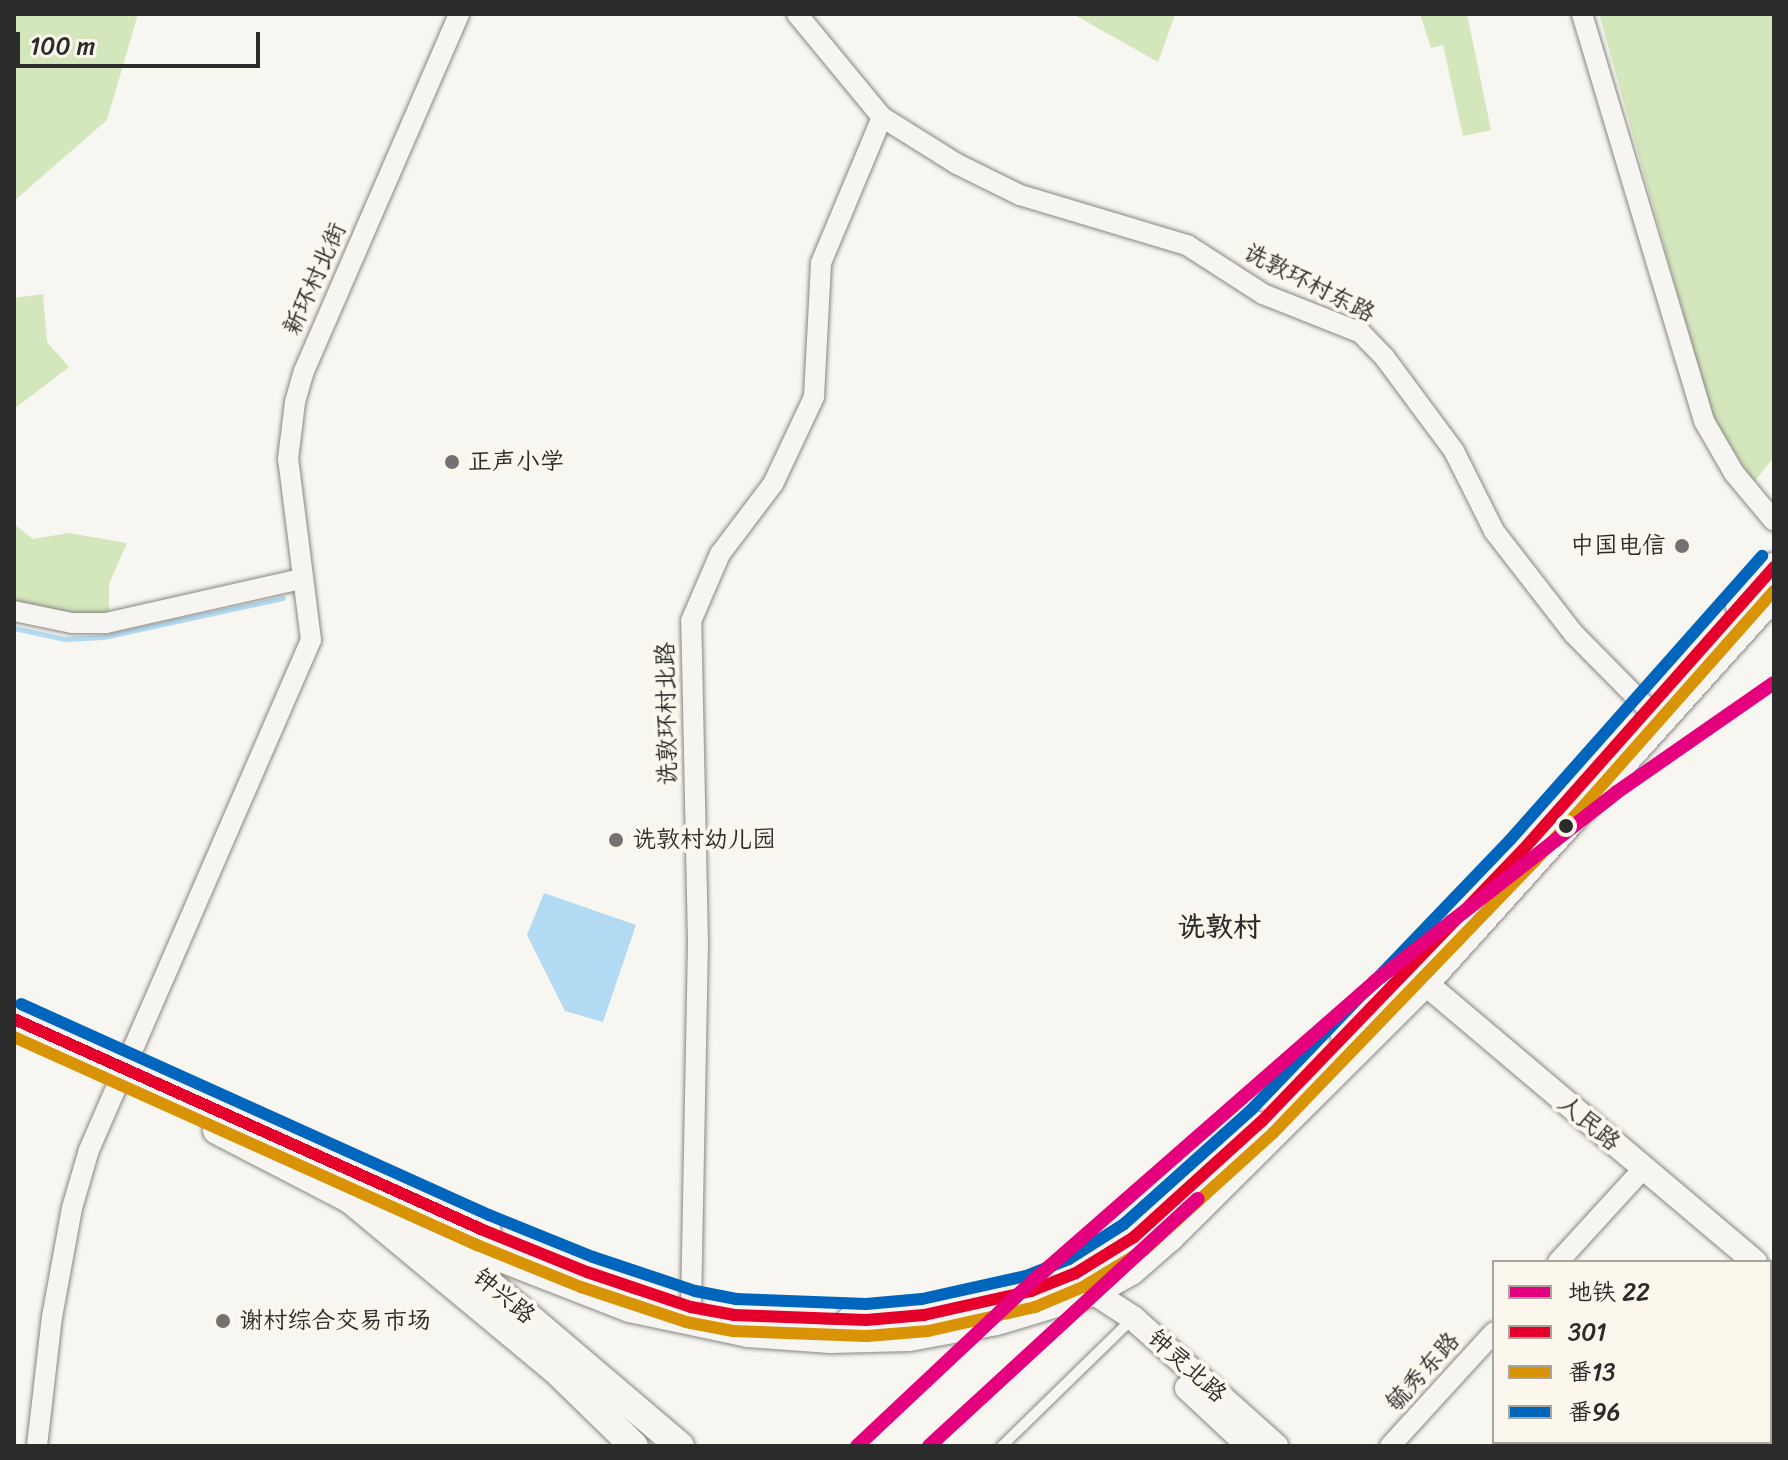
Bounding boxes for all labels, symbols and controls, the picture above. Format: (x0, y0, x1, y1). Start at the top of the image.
scale bar (20, 16, 264, 66)
text: 100 m (30, 25, 95, 67)
street label: 新环村北街 (277, 218, 353, 340)
street label: 诜敦环村东路 (1238, 237, 1380, 329)
place label: 正声小学 (468, 448, 564, 476)
marker: 正声小学 (443, 453, 461, 471)
place label: 中国电信 (1570, 532, 1666, 560)
marker: 中国电信 (1673, 537, 1691, 555)
street label: 诜敦环村北路 (651, 642, 683, 786)
unlabelled marker (1558, 818, 1574, 834)
place label: 诜敦村幼儿园 (632, 826, 776, 854)
marker: 诜敦村幼儿园 (607, 831, 625, 849)
district label: 诜敦村 (1177, 910, 1261, 944)
street label: 人民路 (1552, 1089, 1626, 1157)
legend (1492, 1260, 1772, 1444)
street label: 钟兴路 (467, 1262, 541, 1330)
text: 地铁 22 (1568, 1271, 1650, 1313)
place label: 谢村综合交易市场 (239, 1307, 431, 1335)
text: 301 (1568, 1311, 1607, 1353)
marker: 谢村综合交易市场 (214, 1312, 232, 1330)
street label: 钟灵北路 (1142, 1323, 1232, 1409)
street label: 毓秀东路 (1380, 1327, 1466, 1417)
text: 番13 (1568, 1351, 1615, 1393)
text: 番96 (1568, 1391, 1620, 1433)

